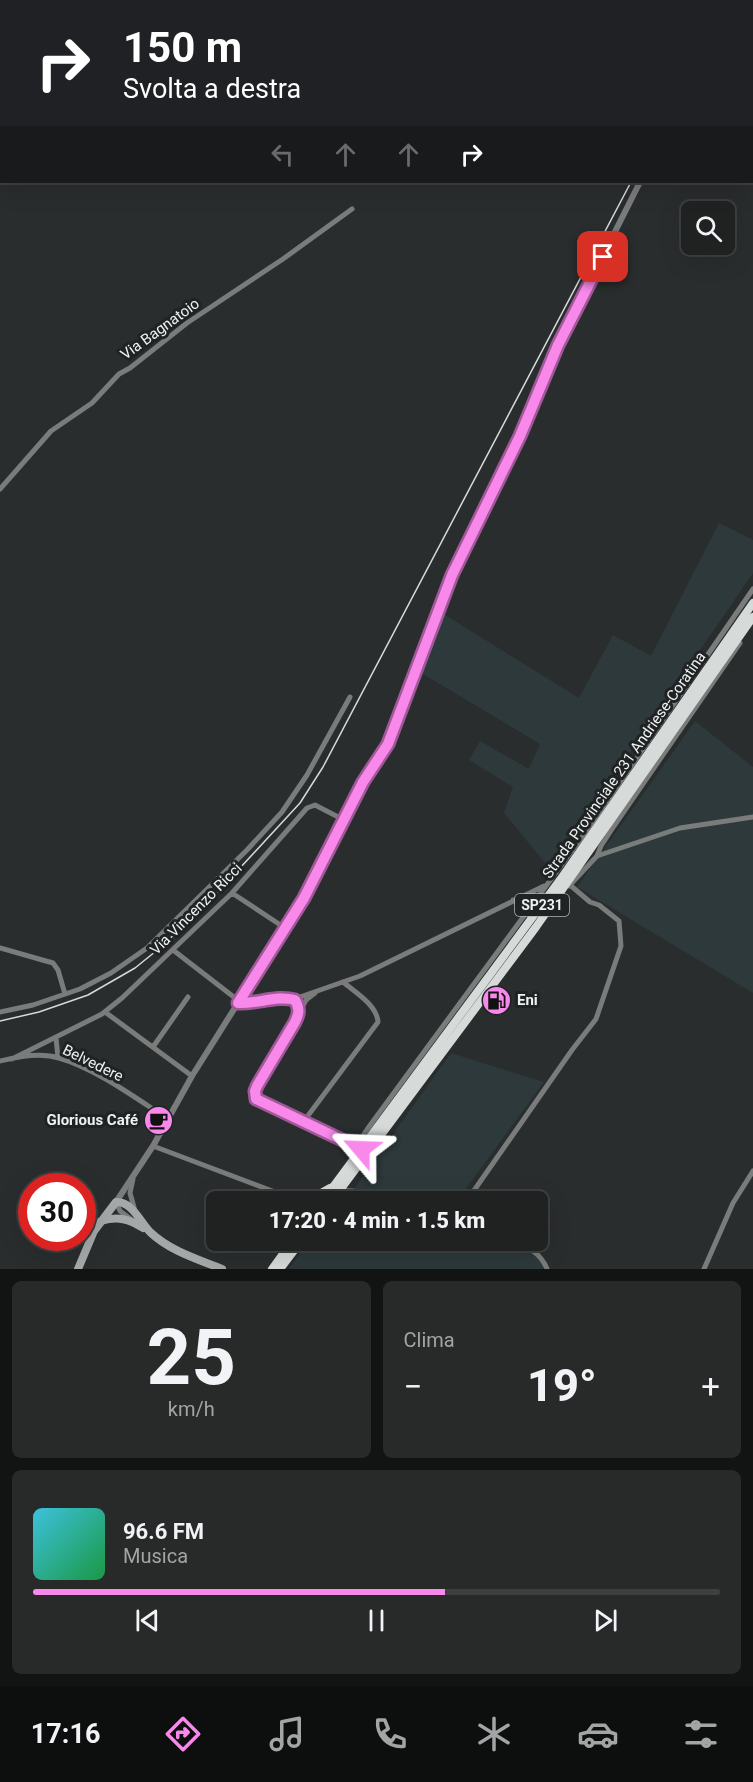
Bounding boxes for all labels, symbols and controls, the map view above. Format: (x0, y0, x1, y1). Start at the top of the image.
text: 150 m (123, 23, 242, 72)
icon: right (24, 24, 102, 102)
text: Svolta a destra (123, 73, 301, 105)
icon: left (266, 138, 299, 171)
icon: ahead (329, 138, 362, 171)
icon: ahead (392, 138, 425, 171)
icon: right (455, 138, 488, 171)
map controls (681, 201, 735, 255)
button: search (681, 201, 735, 255)
pin (577, 231, 628, 282)
icon: arrive (586, 240, 619, 273)
street label: Via Bagnatoio (117, 294, 203, 364)
street label: Strada Provinciale 231 Andriese-Coratina (538, 648, 710, 882)
street label: Via Vincenzo Ricci (146, 859, 246, 959)
road number: SP231 (515, 894, 569, 916)
fuel station icon: Eni (480, 984, 512, 1016)
place label: Eni (517, 991, 538, 1009)
street label: Belvedere (60, 1041, 126, 1085)
cafe icon: Glorious Café (143, 1104, 175, 1136)
place label: Glorious Café (46, 1111, 138, 1129)
position arrow (329, 1117, 393, 1181)
speed limit sign: 30 (18, 1173, 96, 1251)
text: 17:20 · 4 min · 1.5 km (269, 1208, 485, 1233)
text: 25 (146, 1312, 236, 1403)
text: Clima (404, 1328, 455, 1352)
text: 19° (527, 1359, 597, 1412)
text: − (404, 1367, 422, 1406)
text: + (701, 1367, 720, 1406)
text: km/h (168, 1397, 215, 1421)
text: 96.6 FM (123, 1519, 204, 1544)
text: Musica (123, 1544, 188, 1568)
icon: previous (131, 1604, 164, 1637)
icon: pause (360, 1604, 393, 1637)
icon: next (589, 1604, 622, 1637)
icon: directions (162, 1713, 204, 1755)
icon: music (266, 1713, 308, 1755)
icon: phone (369, 1713, 411, 1755)
icon: climate (473, 1713, 515, 1755)
icon: car (577, 1713, 619, 1755)
icon: filters (680, 1713, 722, 1755)
text: 17:16 (31, 1718, 100, 1750)

